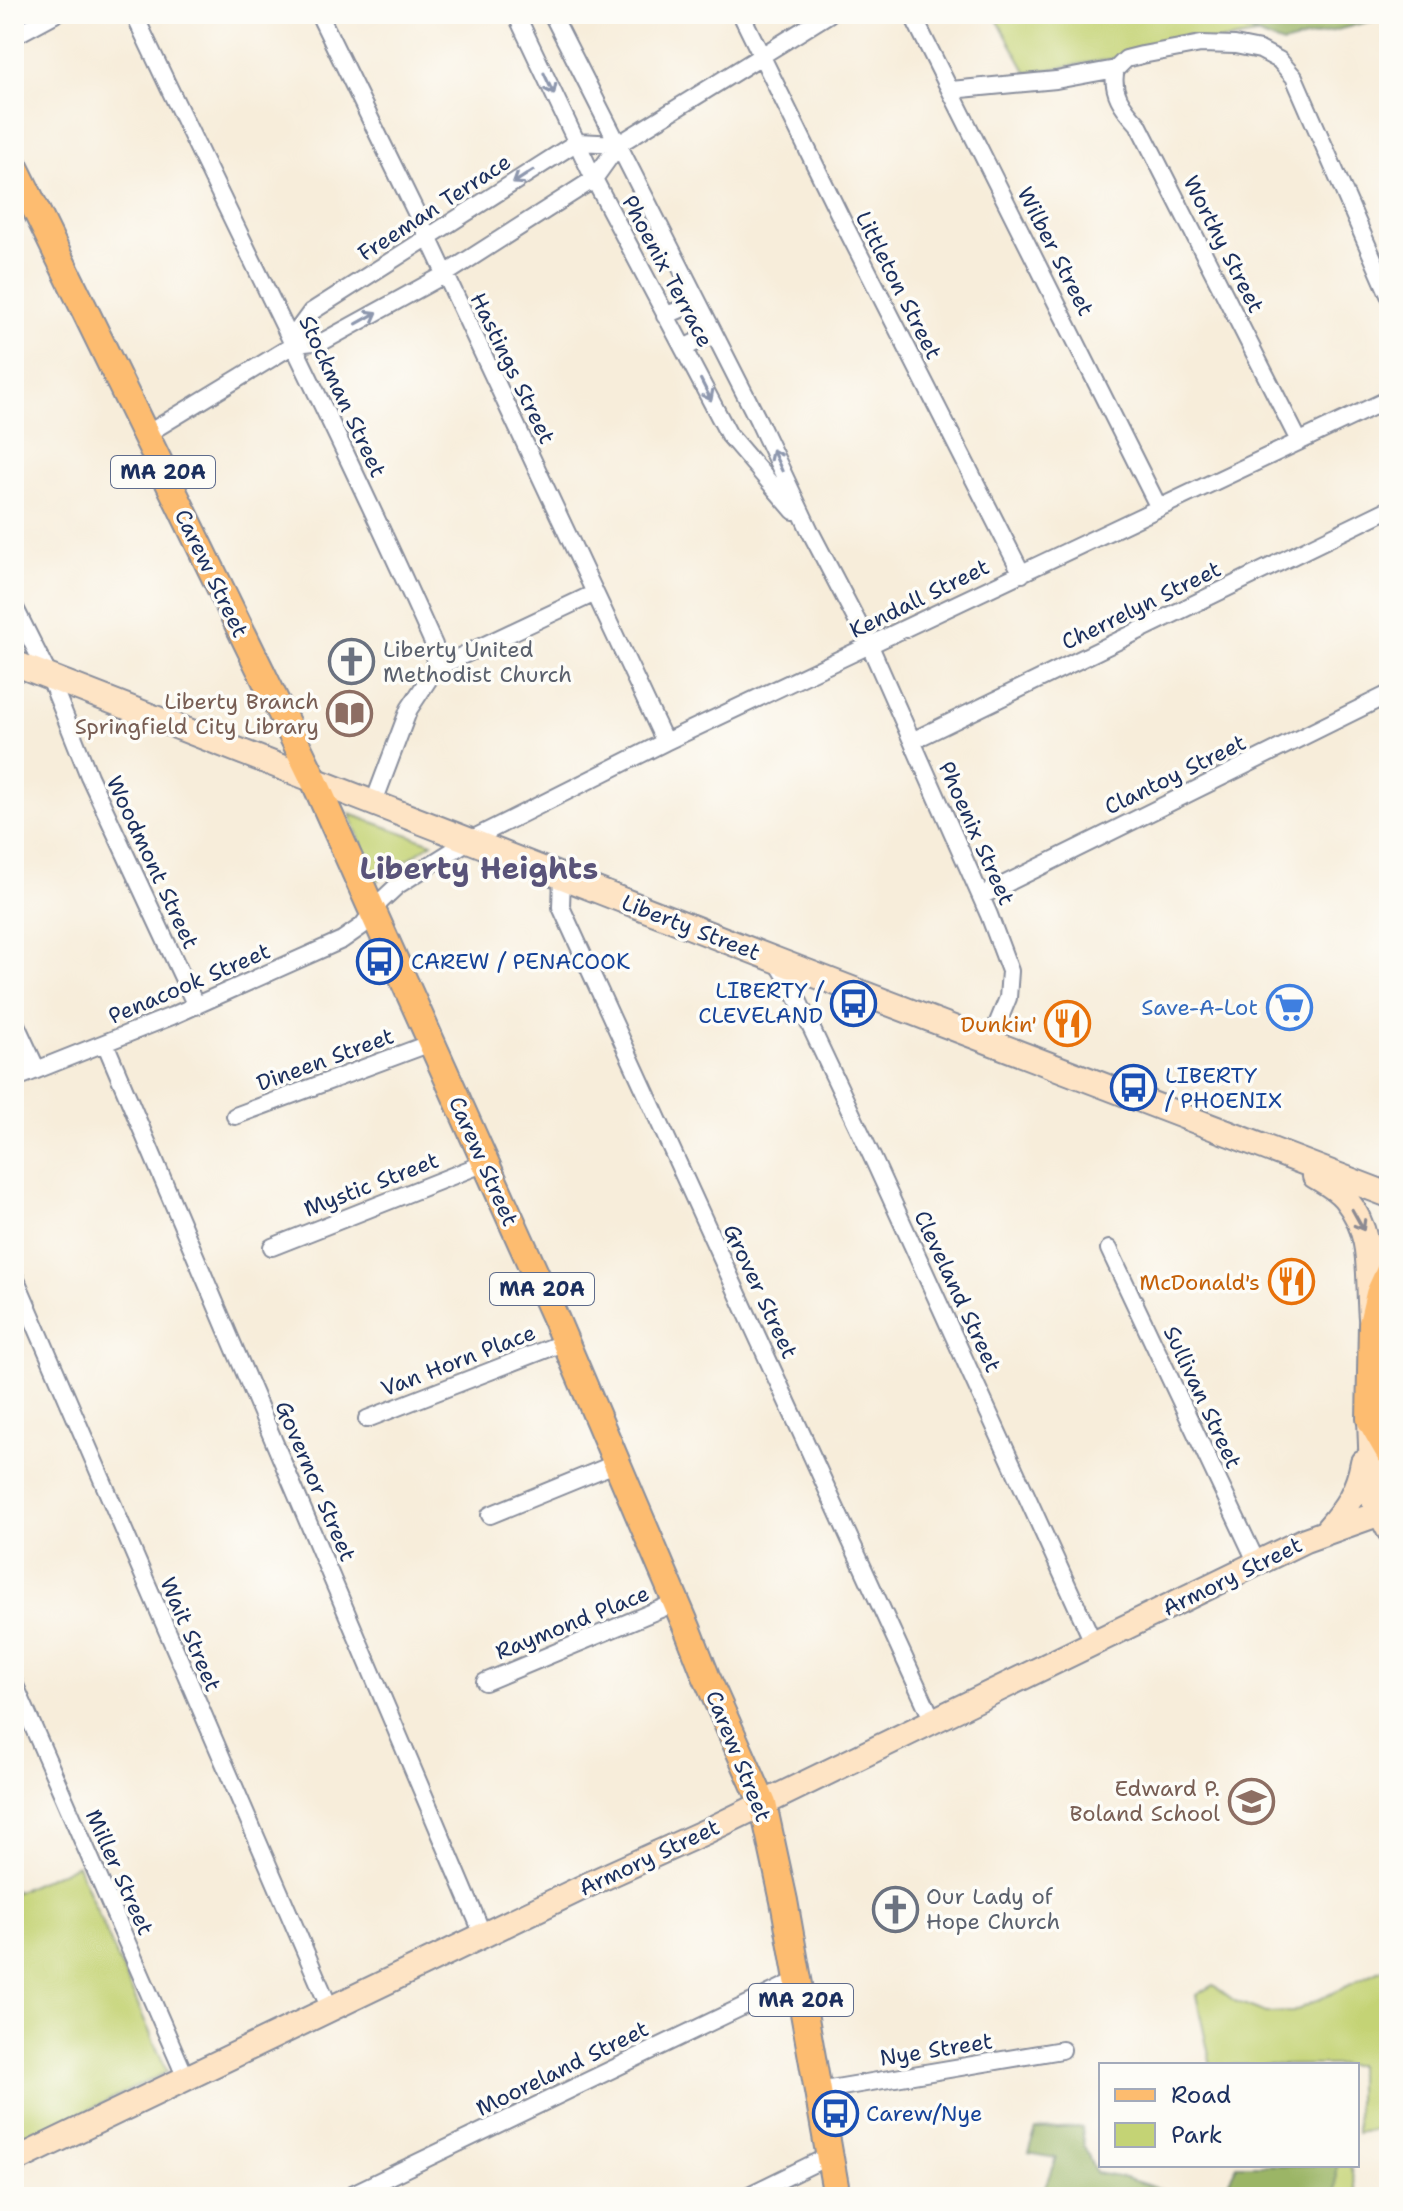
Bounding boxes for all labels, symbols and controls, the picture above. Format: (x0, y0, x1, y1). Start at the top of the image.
one-way arrow (542, 72, 557, 96)
street label: Freeman Terrace (352, 147, 516, 268)
one-way arrow (512, 169, 535, 185)
street label: Worthy Street (1176, 171, 1271, 318)
street label: Wilber Street (1011, 182, 1101, 321)
street label: Phoenix Terrace (615, 190, 720, 352)
street label: Littleton Street (849, 206, 948, 364)
street label: Hastings Street (463, 288, 562, 449)
one-way arrow (354, 310, 378, 325)
street label: Stockman Street (292, 311, 393, 482)
one-way arrow (699, 378, 715, 402)
one-way arrow (769, 449, 784, 473)
road number: MA 20A (111, 456, 215, 488)
street label: Carew Street (168, 504, 255, 642)
street label: Kendall Street (845, 552, 994, 645)
street label: Cherrelyn Street (1057, 554, 1226, 657)
place label: Liberty United Methodist Church (383, 635, 572, 689)
church icon: Liberty United Methodist Church (328, 638, 376, 686)
place label: Liberty Branch Springfield City Library (75, 687, 319, 741)
library icon: Liberty Branch Springfield City Library (326, 690, 374, 738)
street label: Clantoy Street (1100, 728, 1251, 821)
street label: Phoenix Street (932, 757, 1021, 910)
street label: Woodmont Street (100, 771, 205, 954)
district label: Liberty Heights (360, 848, 598, 889)
street label: Liberty Street (617, 888, 764, 967)
street label: Penacook Street (104, 936, 274, 1031)
bus stop icon: CAREW / PENACOOK (356, 937, 404, 985)
place label: CAREW / PENACOOK (411, 947, 630, 976)
place label: LIBERTY / CLEVELAND (698, 976, 825, 1030)
bus stop icon: LIBERTY / CLEVELAND (830, 979, 878, 1027)
supermarket icon: Save-A-Lot (1265, 983, 1313, 1031)
place label: Save-A-Lot (1141, 993, 1258, 1022)
restaurant icon: Dunkin' (1044, 1000, 1092, 1048)
place label: Dunkin' (960, 1010, 1037, 1039)
street label: Dineen Street (253, 1021, 398, 1098)
place label: LIBERTY / PHOENIX (1165, 1061, 1282, 1115)
bus stop icon: LIBERTY / PHOENIX (1110, 1064, 1158, 1112)
street label: Carew Street (442, 1092, 525, 1231)
street label: Mystic Street (300, 1145, 443, 1223)
street label: Cleveland Street (907, 1206, 1008, 1377)
one-way arrow (1350, 1208, 1366, 1231)
street label: Grover Street (717, 1219, 804, 1363)
restaurant icon: McDonald's (1267, 1258, 1315, 1306)
place label: McDonald's (1139, 1268, 1260, 1297)
road number: MA 20A (490, 1273, 594, 1305)
street label: Van Horn Place (377, 1318, 540, 1403)
street label: Sullivan Street (1157, 1321, 1248, 1473)
street label: Governor Street (269, 1396, 362, 1566)
street label: Armory Street (1158, 1530, 1307, 1623)
street label: Wait Street (153, 1573, 228, 1696)
street label: Raymond Place (491, 1578, 653, 1667)
street label: Carew Street (699, 1686, 778, 1826)
place label: Edward P. Boland School (1070, 1774, 1220, 1828)
school or university icon: Edward P. Boland School (1227, 1777, 1275, 1825)
street label: Miller Street (79, 1805, 160, 1940)
street label: Armory Street (574, 1812, 724, 1903)
place label: Our Lady of Hope Church (926, 1882, 1060, 1936)
church icon: Our Lady of Hope Church (871, 1885, 919, 1933)
road number: MA 20A (749, 1984, 853, 2016)
street label: Mooreland Street (471, 2014, 653, 2123)
street label: Nye Street (878, 2026, 995, 2073)
legend (1099, 2063, 1359, 2167)
text: Road (1171, 2079, 1231, 2111)
bus stop icon: Carew/Nye (811, 2089, 859, 2137)
place label: Carew/Nye (866, 2099, 982, 2128)
text: Park (1171, 2119, 1223, 2151)

